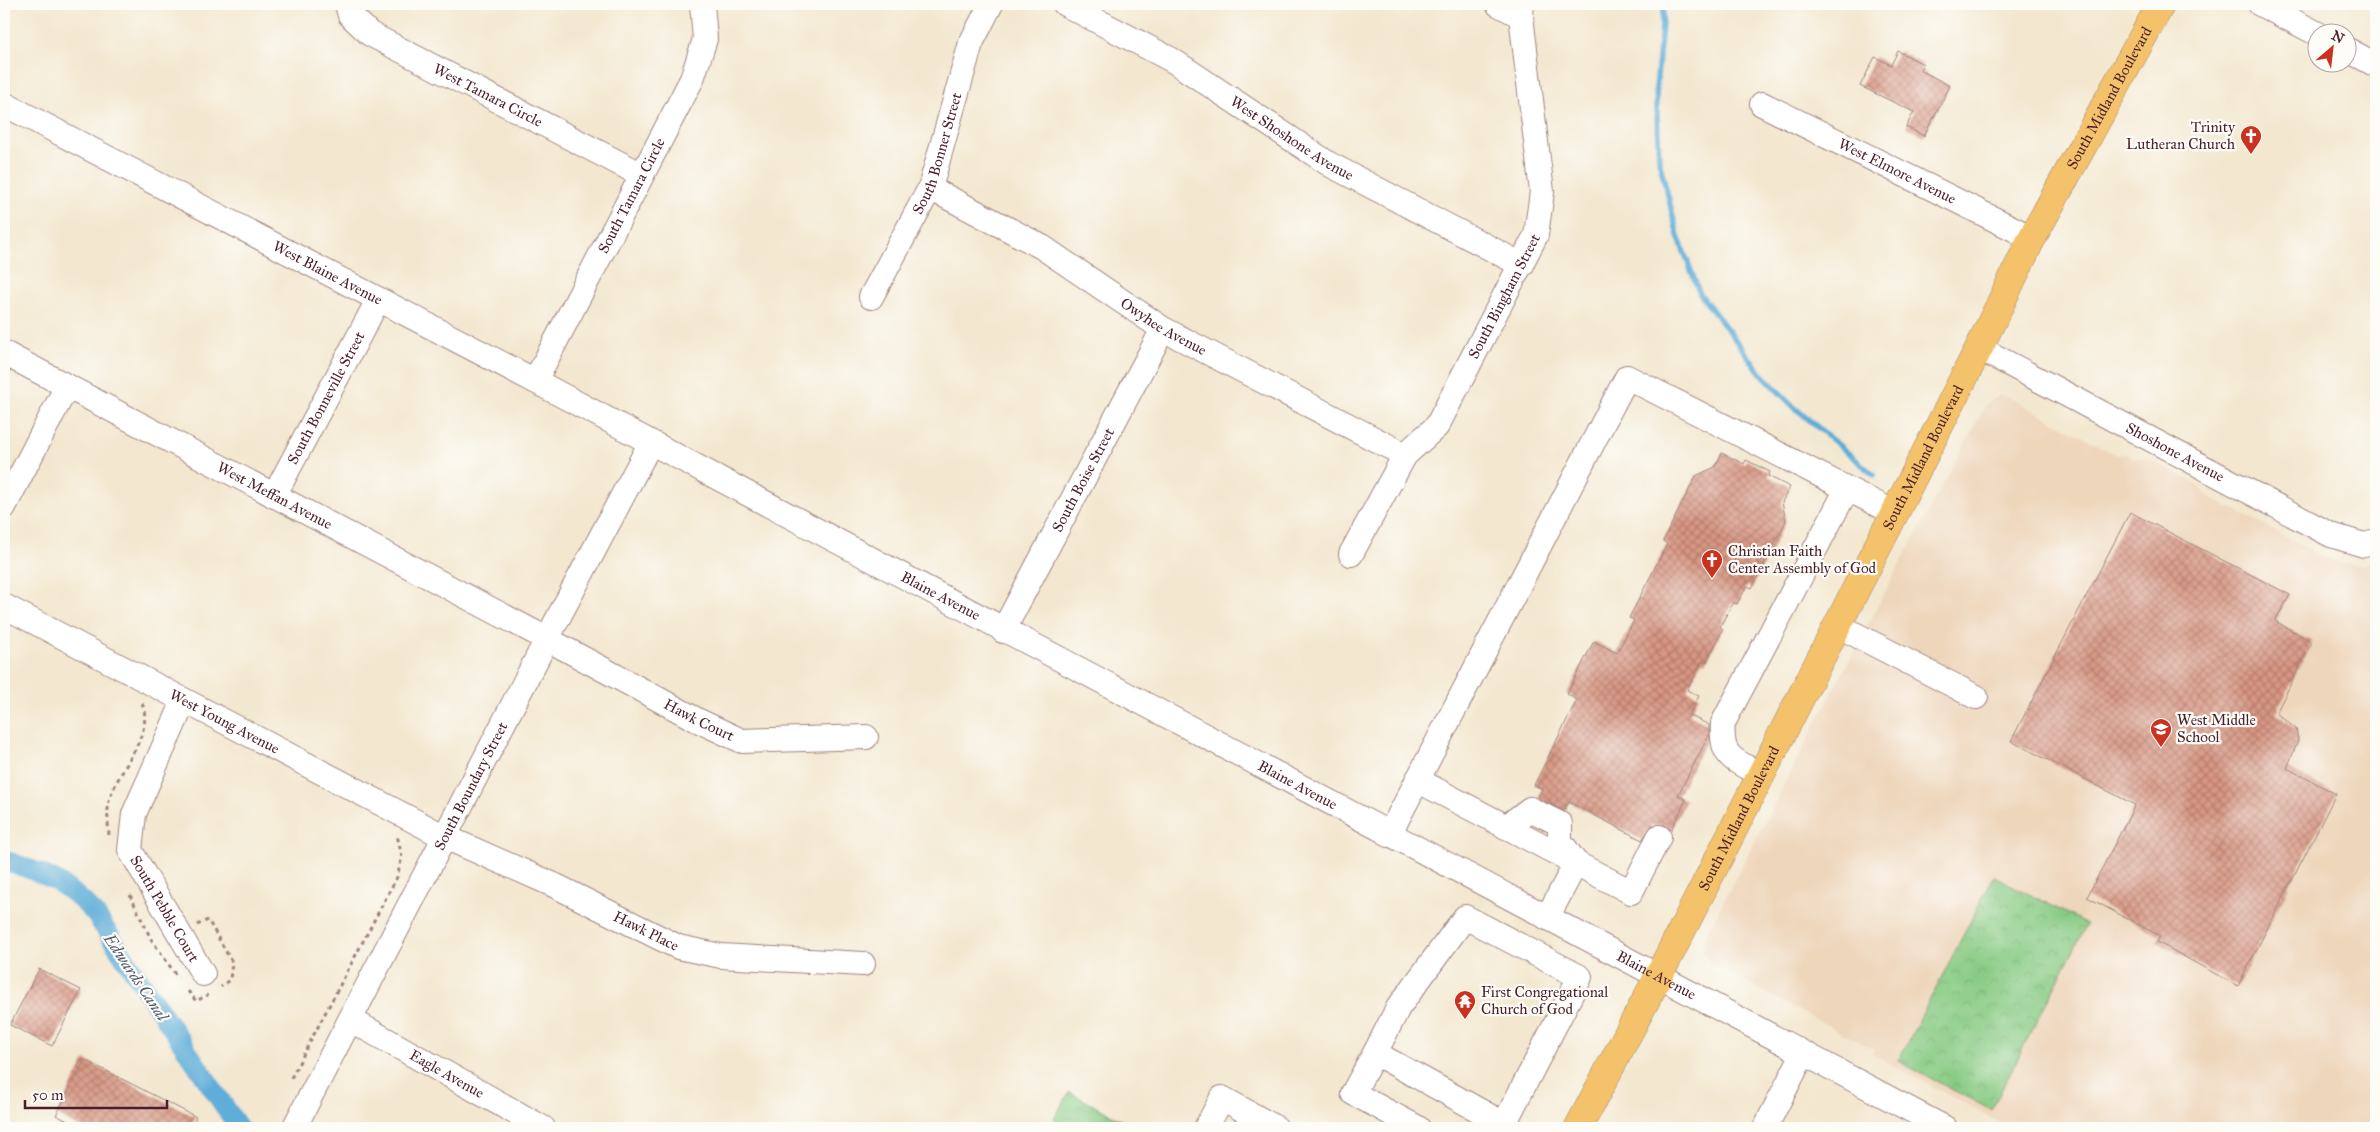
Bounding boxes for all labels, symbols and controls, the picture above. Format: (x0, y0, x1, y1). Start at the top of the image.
north arrow (2308, 22, 2358, 72)
street label: South Midland Boulevard (2063, 23, 2156, 172)
text: N (2329, 27, 2347, 47)
street label: West Tamara Circle (431, 60, 546, 131)
street label: South Bonner Street (908, 90, 966, 218)
street label: West Shoshone Avenue (1227, 92, 1356, 184)
place label: Trinity Lutheran Church (2126, 118, 2236, 153)
church icon: Trinity Lutheran Church (2239, 124, 2263, 155)
street label: West Elmore Avenue (1835, 134, 1959, 208)
street label: South Tamara Circle (594, 135, 669, 256)
street label: South Bingham Street (1464, 230, 1544, 362)
street label: West Blaine Avenue (270, 237, 385, 309)
street label: Owyhee Avenue (1117, 294, 1210, 359)
street label: South Bonneville Street (284, 328, 369, 467)
street label: South Midland Boulevard (1879, 382, 1968, 533)
street label: Shoshone Avenue (2123, 419, 2227, 486)
street label: South Boise Street (1048, 424, 1118, 535)
street label: West Meffan Avenue (214, 458, 335, 533)
place label: Christian Faith Center Assembly of God (1728, 542, 1877, 577)
church icon: Christian Faith Center Assembly of God (1700, 548, 1724, 579)
street label: Blaine Avenue (898, 568, 983, 624)
street label: West Young Avenue (167, 685, 283, 758)
street label: Hawk Court (661, 695, 738, 745)
place label: West Middle School (2177, 711, 2256, 746)
school or university icon: West Middle School (2149, 717, 2173, 748)
street label: South Boundary Street (430, 718, 512, 853)
street label: South Midland Boulevard (1695, 743, 1784, 894)
street label: Blaine Avenue (1255, 757, 1340, 813)
street label: South Pebble Court (126, 852, 203, 966)
street label: Hawk Place (611, 907, 682, 955)
water label: Edwards Canal (99, 929, 173, 1026)
street label: Blaine Avenue (1614, 947, 1699, 1003)
place label: First Congregational Church of God (1481, 983, 1609, 1018)
temple icon: First Congregational Church of God (1453, 989, 1477, 1020)
street label: Eagle Avenue (406, 1046, 487, 1102)
scale bar (25, 1077, 168, 1109)
text: 50 m (32, 1086, 64, 1104)

